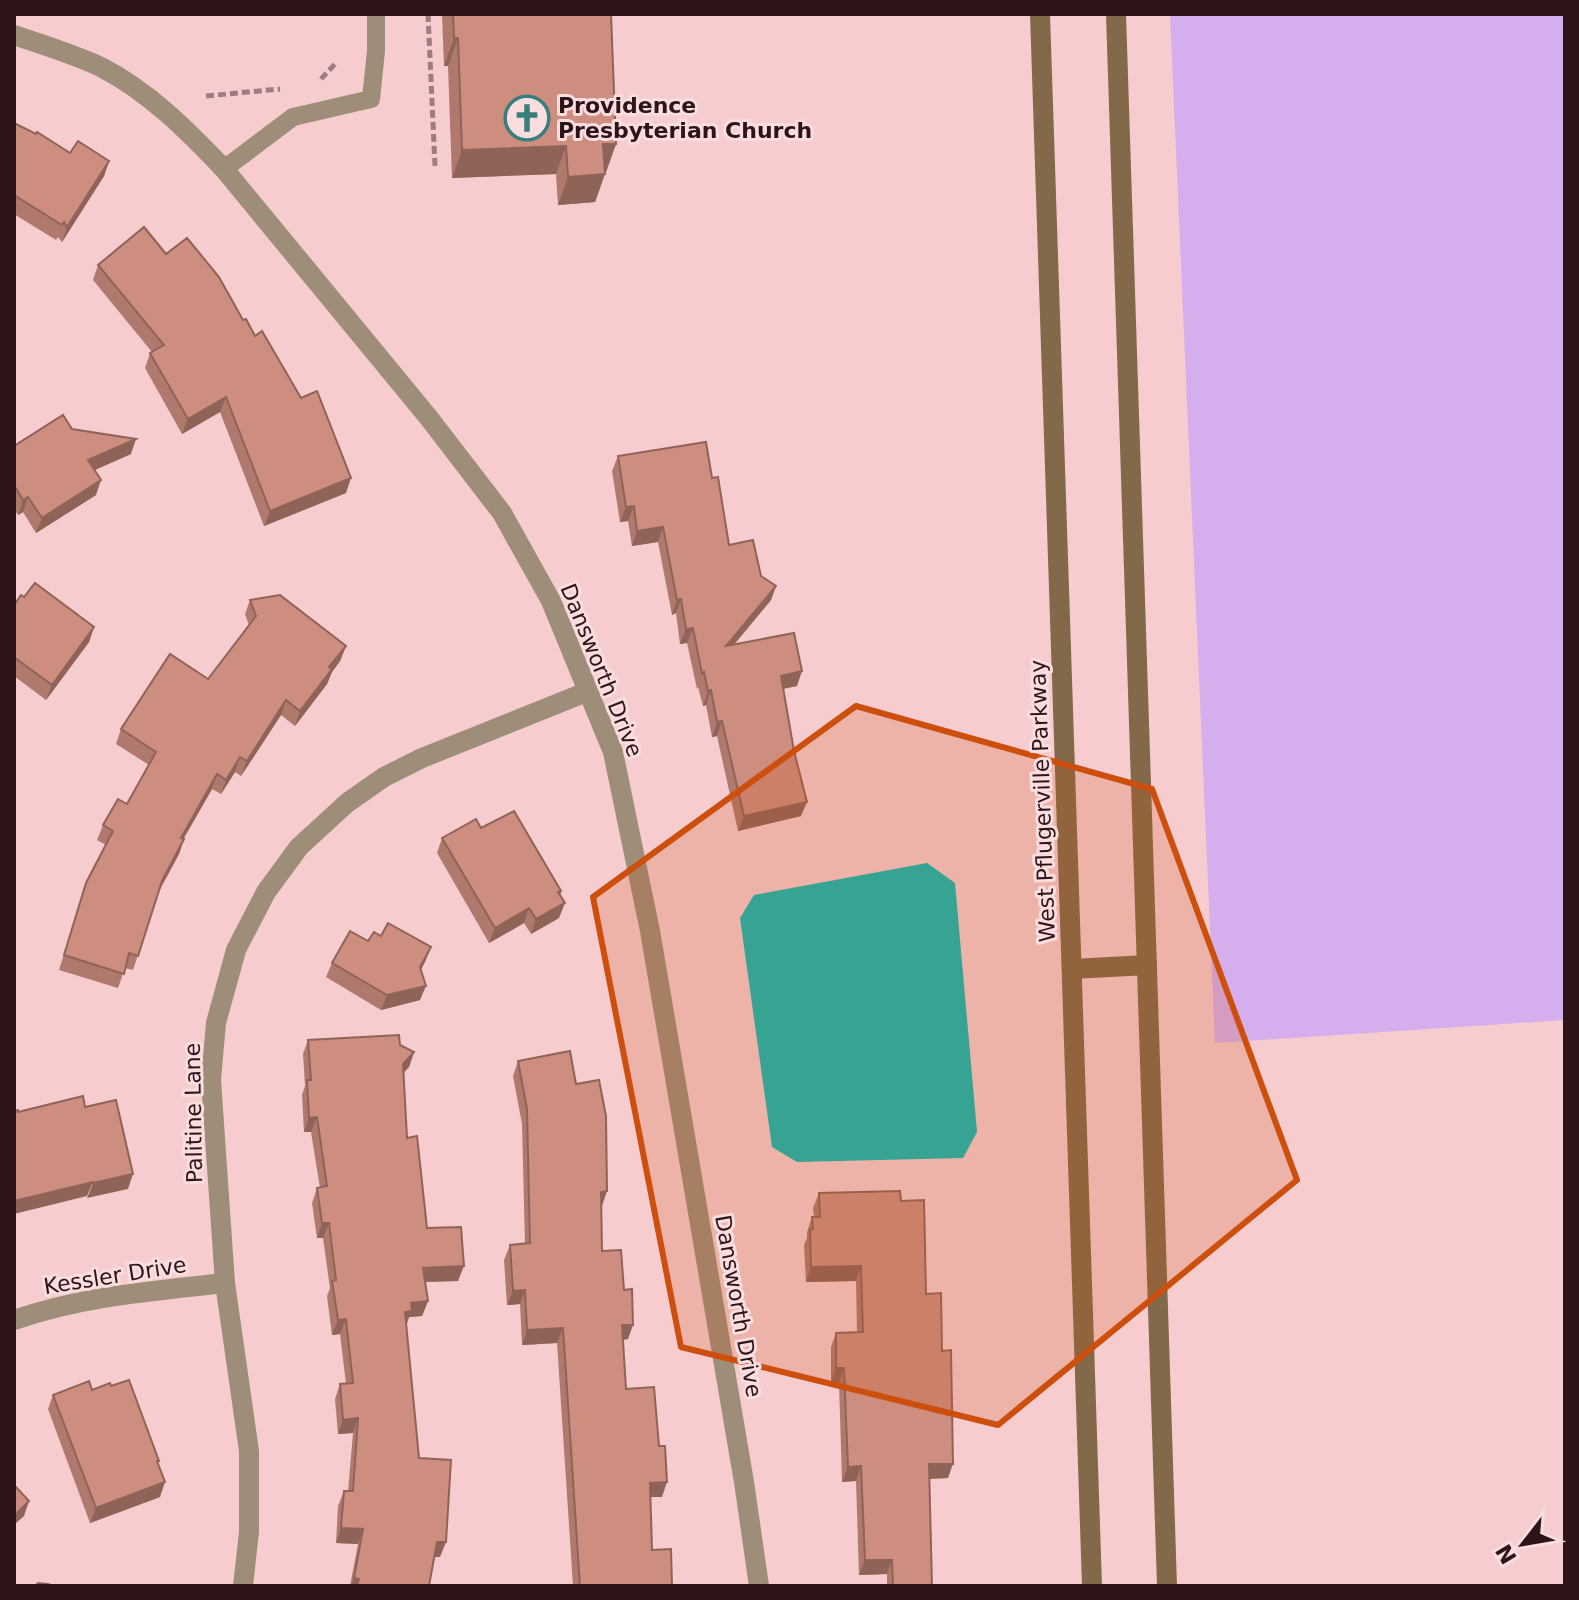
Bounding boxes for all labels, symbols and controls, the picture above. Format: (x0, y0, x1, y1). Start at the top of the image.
place label: Providence Presbyterian Church (558, 93, 812, 143)
church icon: Providence Presbyterian Church (503, 94, 551, 142)
street label: Dansworth Drive (555, 580, 648, 760)
street label: West Pflugerville Parkway (1025, 659, 1060, 943)
street label: Palitine Lane (180, 1043, 207, 1183)
street label: Dansworth Drive (710, 1213, 767, 1399)
street label: Kessler Drive (42, 1252, 188, 1299)
north arrow (1483, 1504, 1563, 1584)
text: N (1491, 1540, 1522, 1568)

